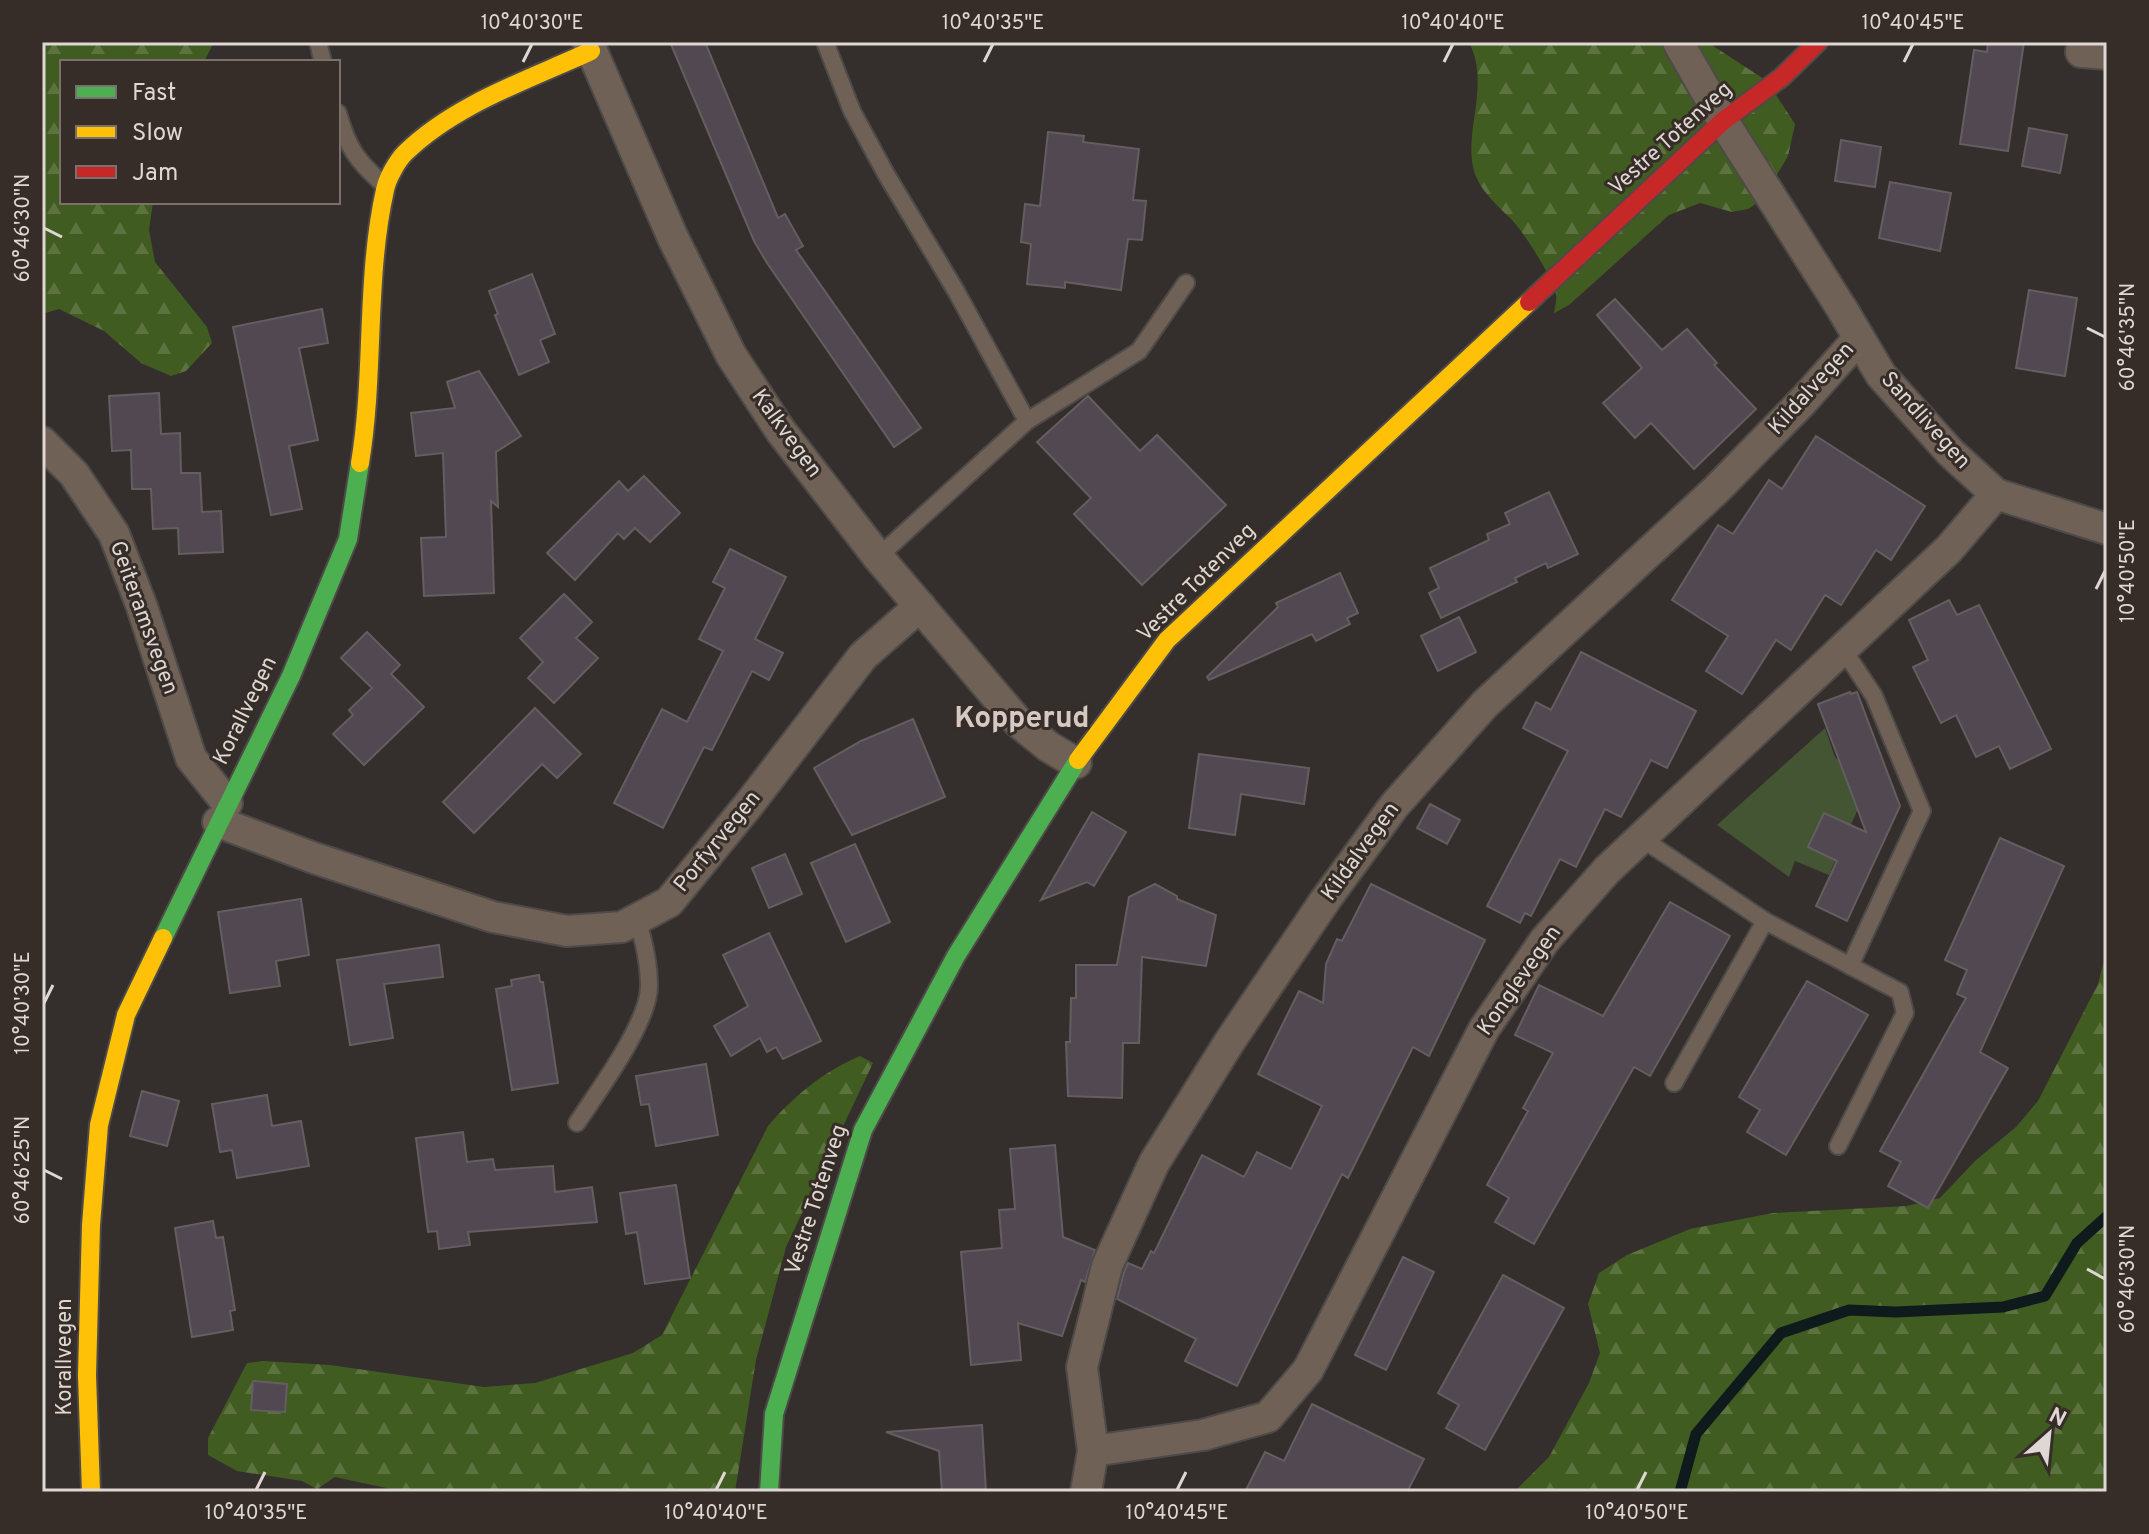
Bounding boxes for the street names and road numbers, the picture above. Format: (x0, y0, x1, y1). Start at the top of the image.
street label: Vestre Totenveg (1604, 77, 1738, 201)
street label: Kildalvegen (1763, 337, 1861, 441)
street label: Sandlivegen (1874, 367, 1976, 475)
street label: Kalkvegen (745, 384, 827, 484)
street label: Vestre Totenveg (1132, 518, 1262, 648)
street label: Geiteramsvegen (103, 538, 183, 698)
street label: Korallvegen (208, 652, 284, 770)
street label: Porfyrvegen (669, 786, 767, 898)
street label: Kildalvegen (1316, 797, 1406, 907)
street label: Konglevegen (1472, 921, 1568, 1041)
street label: Vestre Totenveg (780, 1121, 854, 1279)
street label: Korallvegen (52, 1298, 79, 1416)

